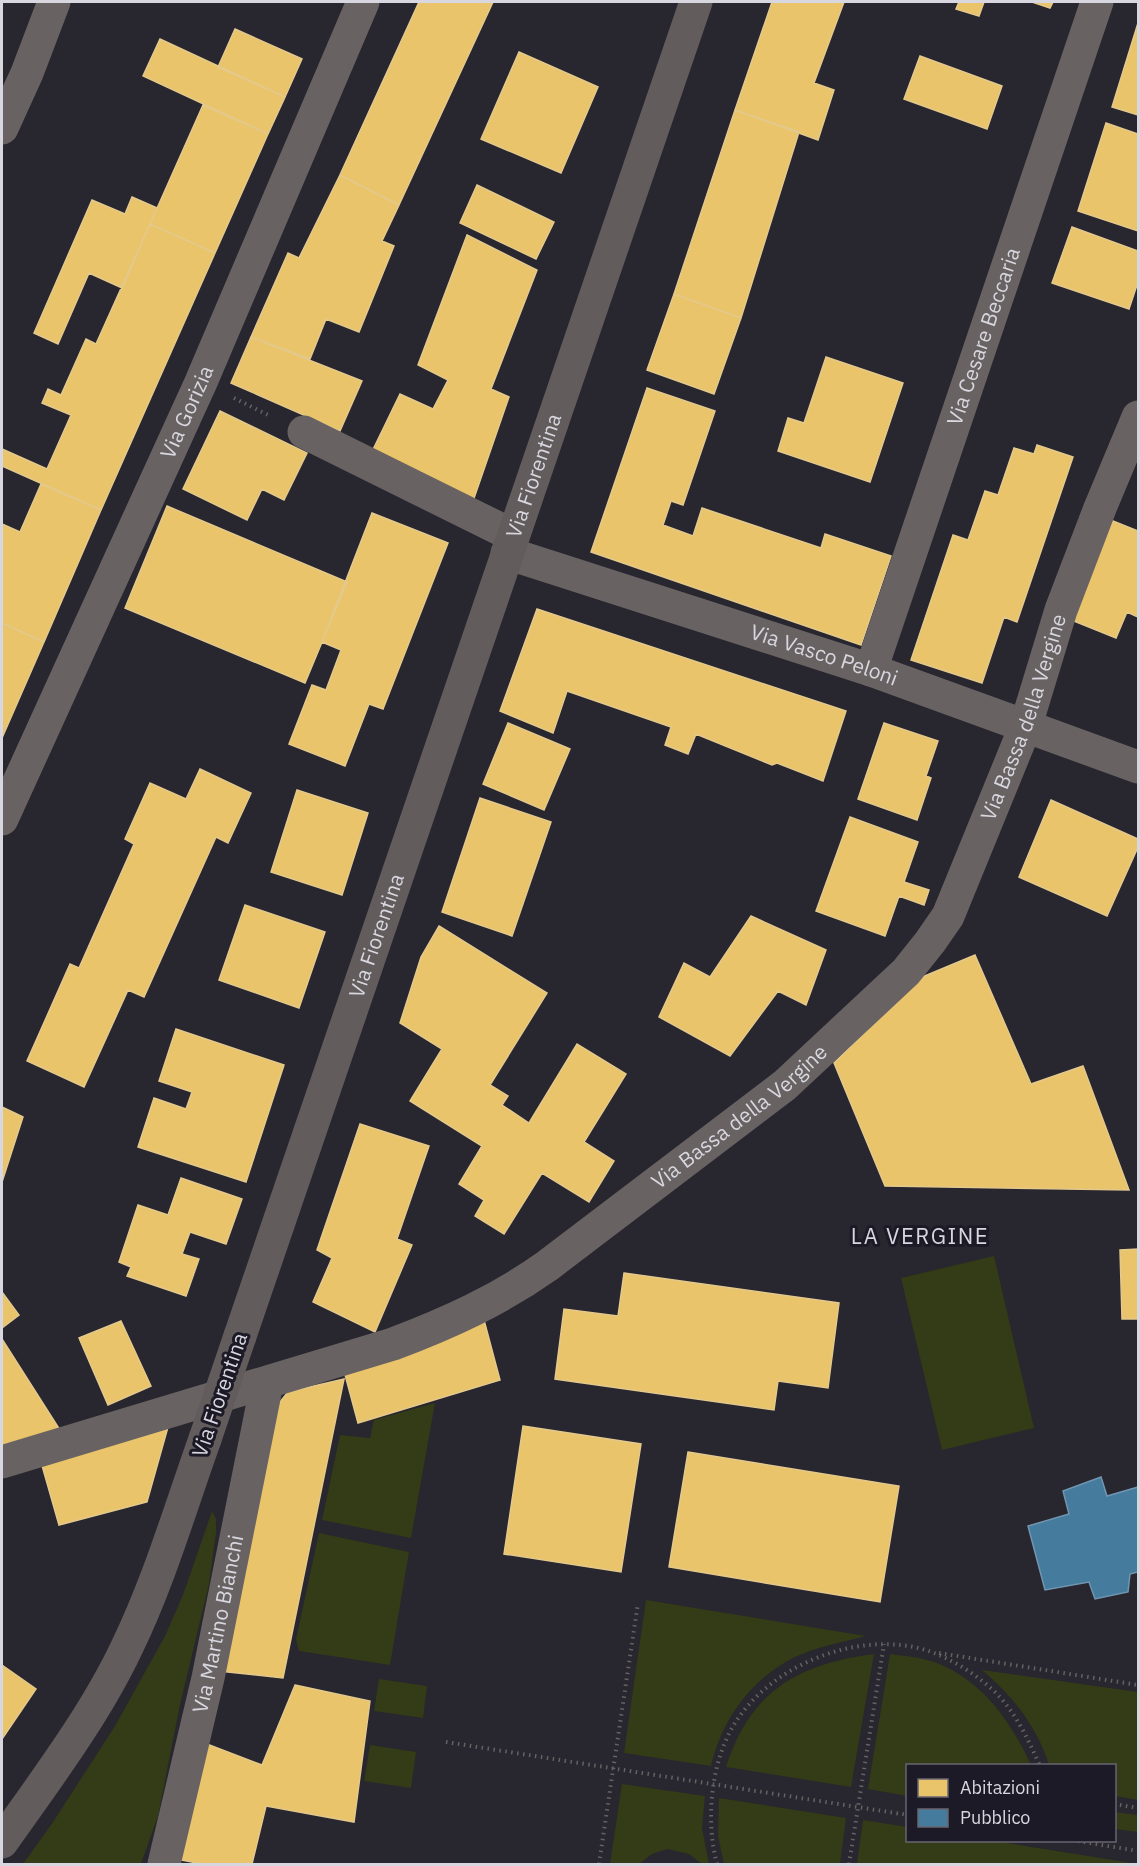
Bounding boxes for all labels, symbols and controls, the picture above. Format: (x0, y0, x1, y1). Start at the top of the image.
street label: Via Cesare Beccaria (940, 244, 1026, 429)
street label: Via Gorizia (153, 361, 220, 463)
street label: Via Fiorentina (499, 410, 567, 542)
street label: Via Bassa della Vergine (973, 610, 1072, 825)
street label: Via Vasco Peloni (747, 617, 902, 692)
street label: Via Fiorentina (342, 869, 410, 1001)
street label: Via Bassa della Vergine (645, 1038, 833, 1195)
district label: LA VERGINE (851, 1221, 989, 1250)
street label: Via Fiorentina (185, 1329, 253, 1461)
street label: Via Martino Bianchi (185, 1532, 249, 1716)
legend (906, 1764, 1116, 1842)
text: Abitazioni (960, 1776, 1040, 1799)
text: Pubblico (960, 1806, 1030, 1829)

